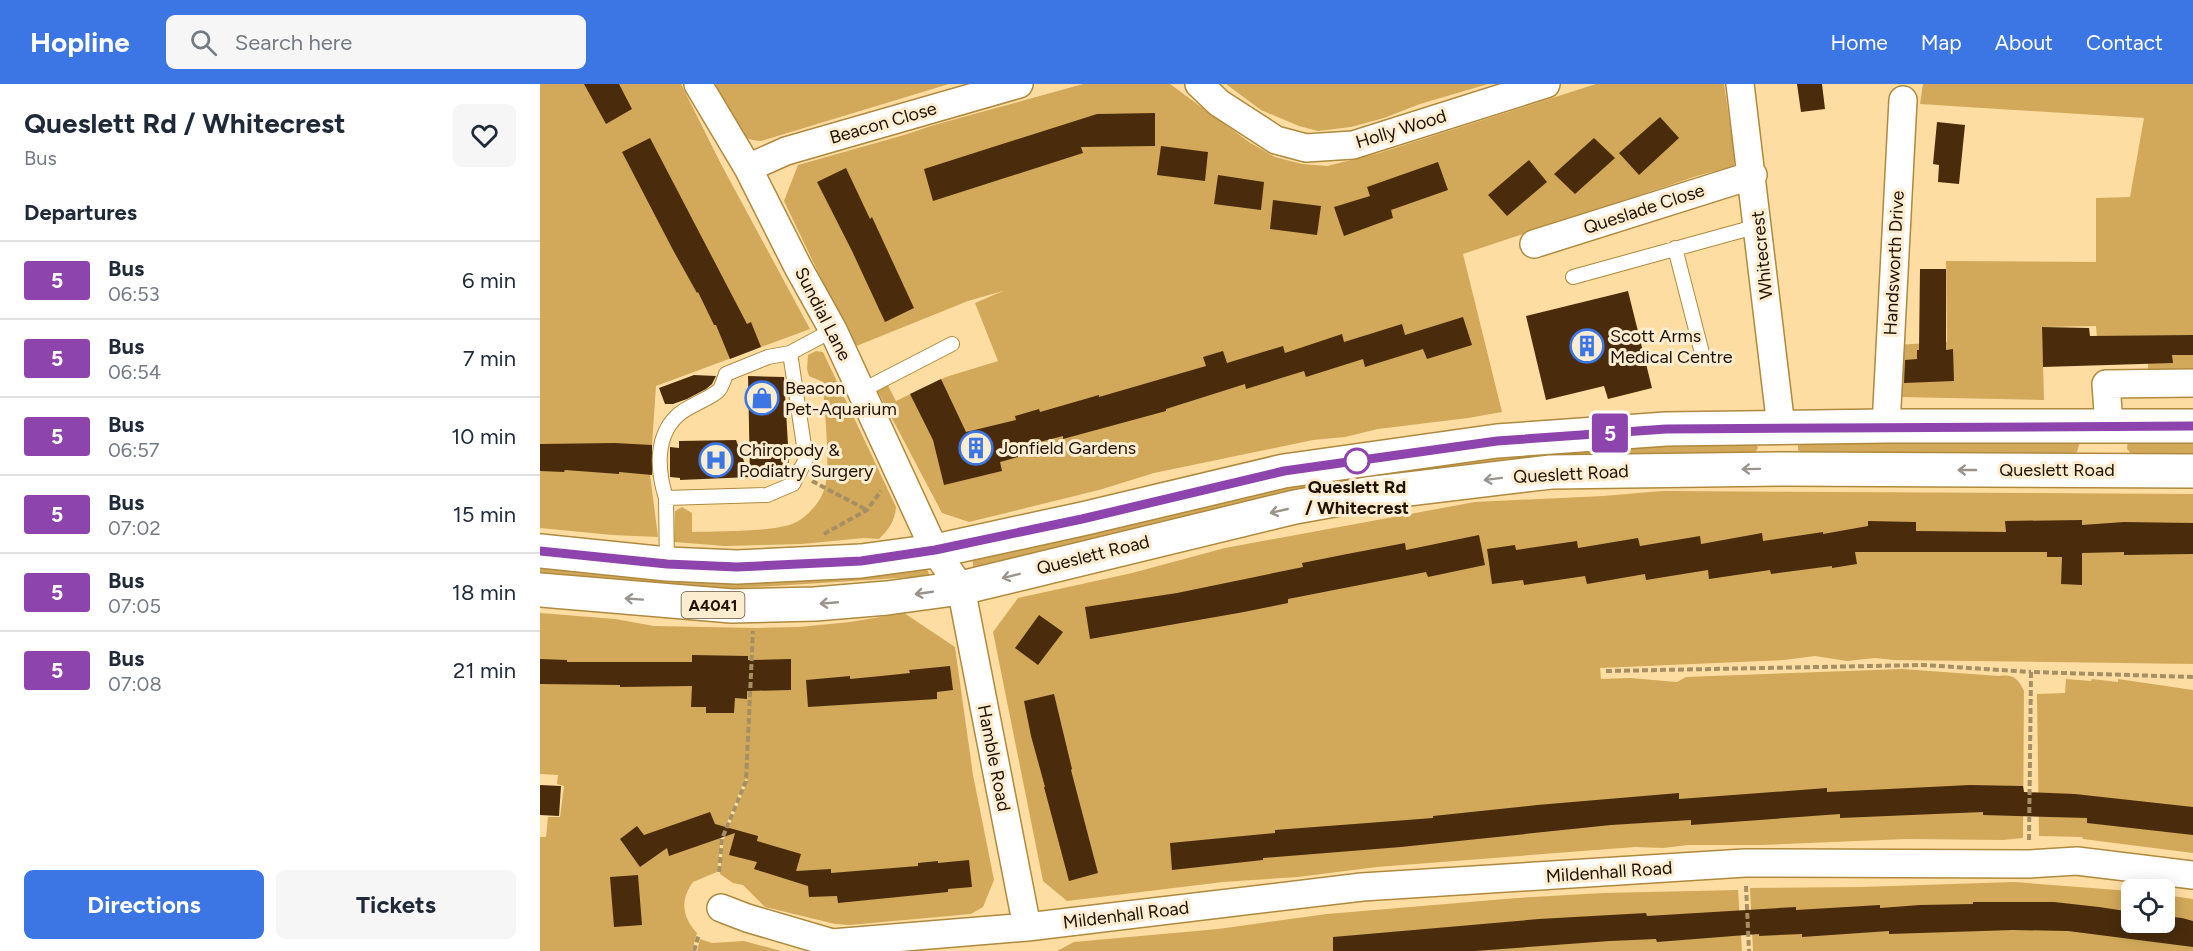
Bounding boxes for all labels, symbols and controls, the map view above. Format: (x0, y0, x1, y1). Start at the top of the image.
search box (166, 15, 586, 69)
text: Hopline (30, 25, 130, 59)
icon: search (187, 26, 220, 59)
text: Search here (235, 29, 352, 56)
text: Home (1831, 30, 1888, 55)
text: Map (1921, 30, 1962, 55)
text: About (1995, 30, 2053, 55)
text: Contact (2086, 30, 2163, 55)
street label: Beacon Close (827, 97, 939, 149)
button: heart (453, 104, 516, 167)
street label: Holly Wood (1353, 105, 1449, 153)
text: Queslett Rd / Whitecrest (24, 106, 345, 140)
text: Bus (24, 146, 57, 170)
street label: Queslade Close (1581, 179, 1707, 239)
street label: Handsworth Drive (1879, 190, 1909, 336)
text: Departures (24, 199, 137, 226)
street label: Whitecrest (1746, 209, 1778, 300)
text: Bus (108, 255, 144, 282)
street label: Sundial Lane (790, 264, 856, 365)
text: 6 min (462, 267, 516, 294)
text: 5 (51, 268, 63, 293)
text: 06:53 (108, 282, 160, 306)
place label: Scott Arms Medical Centre (1610, 325, 1733, 368)
building icon: Scott Arms Medical Centre (1569, 328, 1605, 364)
text: Bus (108, 333, 144, 360)
text: 7 min (463, 345, 516, 372)
text: 5 (51, 346, 63, 371)
text: 06:54 (108, 360, 161, 384)
place label: Beacon Pet-Aquarium (785, 377, 897, 420)
shop icon: Beacon Pet-Aquarium (744, 380, 780, 416)
text: Bus (108, 411, 144, 438)
line badge: 5 (1590, 414, 1630, 452)
text: 5 (1604, 421, 1616, 446)
text: 10 min (451, 423, 516, 450)
text: 5 (51, 424, 63, 449)
building icon: Jonfield Gardens (958, 430, 994, 466)
place label: Jonfield Gardens (999, 437, 1136, 459)
text: 06:57 (108, 438, 159, 462)
place label: Chiropody & Podiatry Surgery (739, 439, 874, 482)
hospital icon: Chiropody & Podiatry Surgery (698, 442, 734, 478)
marker: Queslett Rd / Whitecrest (1344, 448, 1370, 474)
street label: Queslett Road (1999, 459, 2115, 481)
street label: Queslett Road (1513, 460, 1629, 488)
one-way arrow (1741, 463, 1761, 475)
one-way arrow (1957, 464, 1977, 476)
one-way arrow (1484, 474, 1503, 485)
place label: Queslett Rd / Whitecrest (1305, 476, 1409, 519)
text: Bus (108, 489, 144, 516)
text: 15 min (453, 501, 516, 528)
text: 5 (51, 502, 63, 527)
one-way arrow (1270, 505, 1289, 517)
text: 07:02 (108, 516, 161, 540)
street label: Queslett Road (1034, 530, 1152, 580)
text: Bus (108, 567, 144, 594)
one-way arrow (1002, 570, 1021, 582)
text: 18 min (452, 579, 516, 606)
text: 5 (51, 580, 63, 605)
one-way arrow (915, 588, 934, 599)
road number: A4041 (682, 592, 744, 618)
one-way arrow (624, 593, 644, 604)
text: 07:05 (108, 594, 161, 618)
one-way arrow (819, 598, 839, 609)
text: Bus (108, 645, 144, 672)
text: 21 min (453, 657, 516, 684)
text: 5 (51, 658, 63, 683)
text: 07:08 (108, 672, 162, 696)
street label: Hamble Road (973, 703, 1015, 813)
street label: Mildenhall Road (1545, 857, 1673, 887)
button: Directions (24, 870, 264, 939)
button: Tickets (276, 870, 516, 939)
map controls (2121, 879, 2175, 933)
button: locate (2121, 879, 2175, 933)
street label: Mildenhall Road (1062, 896, 1190, 934)

